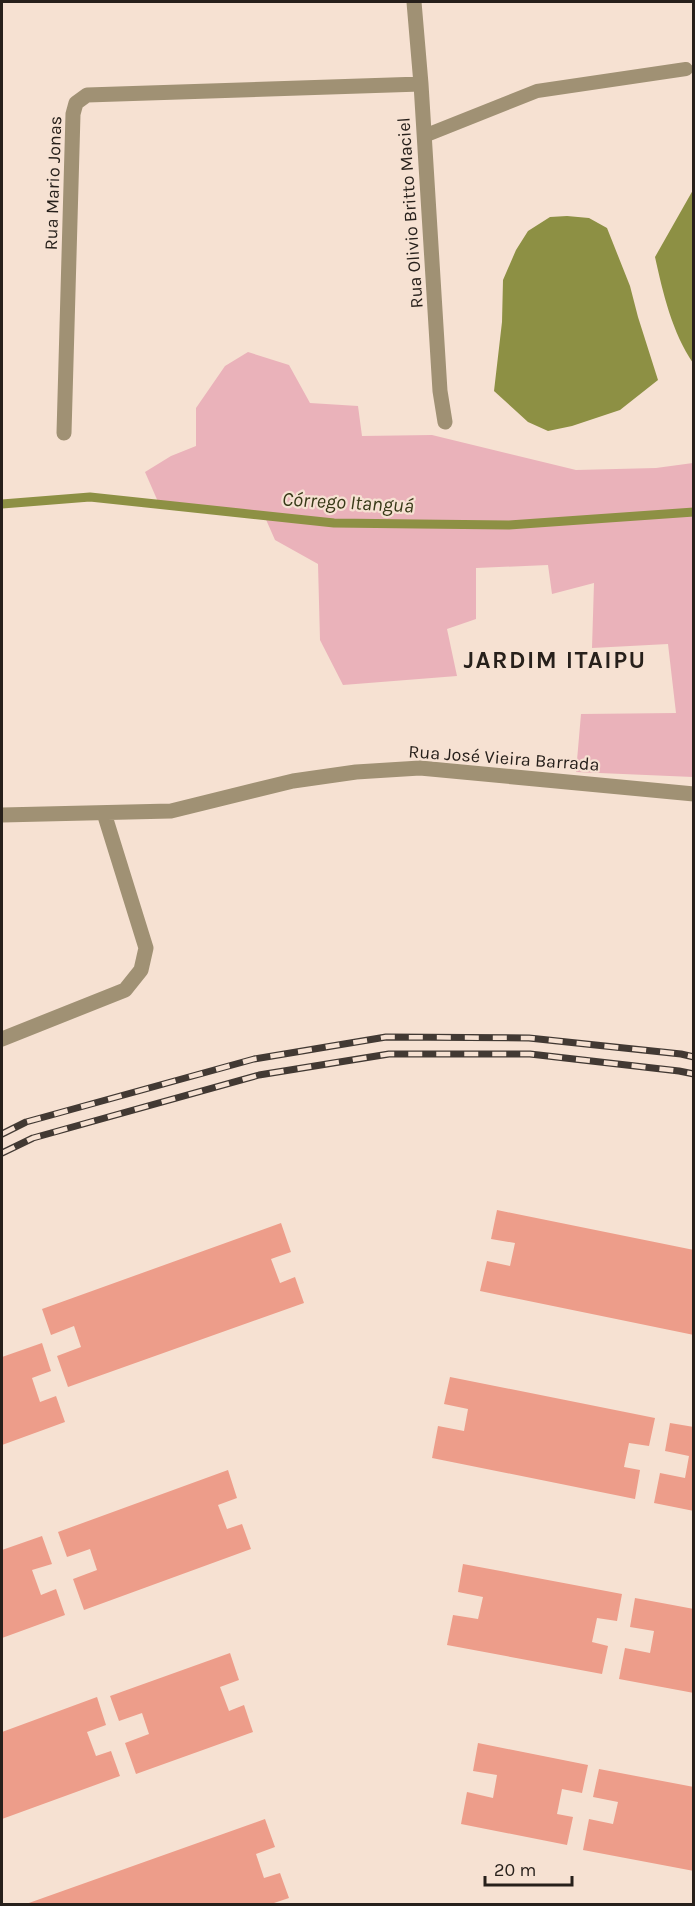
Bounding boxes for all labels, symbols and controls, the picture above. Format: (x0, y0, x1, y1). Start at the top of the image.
street label: Rua Mario Jonas (40, 115, 66, 251)
street label: Rua Olivio Britto Maciel (392, 117, 428, 309)
water label: Córrego Itanguá (281, 488, 414, 517)
district label: JARDIM ITAIPU (463, 646, 647, 674)
street label: Rua José Vieira Barrada (408, 740, 600, 776)
scale bar (485, 1849, 572, 1887)
text: 20 m (494, 1859, 536, 1881)

